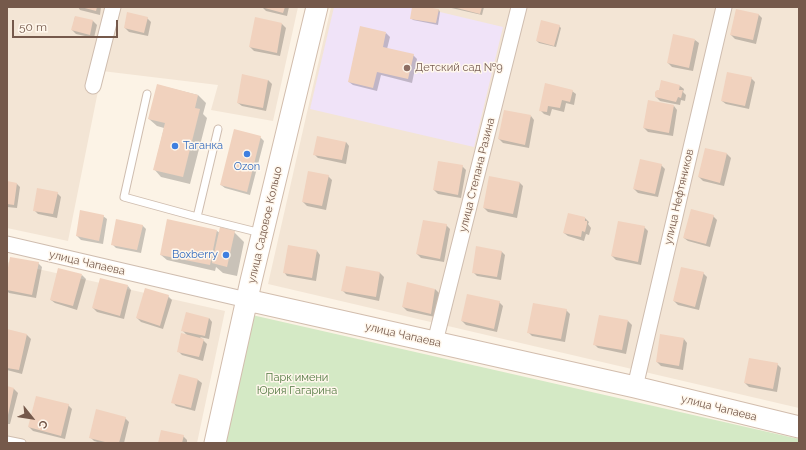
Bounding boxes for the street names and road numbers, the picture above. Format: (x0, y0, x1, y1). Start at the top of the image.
street label: улица Степана Разина (456, 116, 498, 234)
street label: улица Нефтяников (662, 148, 696, 246)
street label: улица Садовое Кольцо (245, 165, 285, 285)
street label: улица Чапаева (48, 248, 126, 278)
street label: улица Чапаева (364, 320, 442, 350)
street label: улица Чапаева (680, 392, 758, 424)

